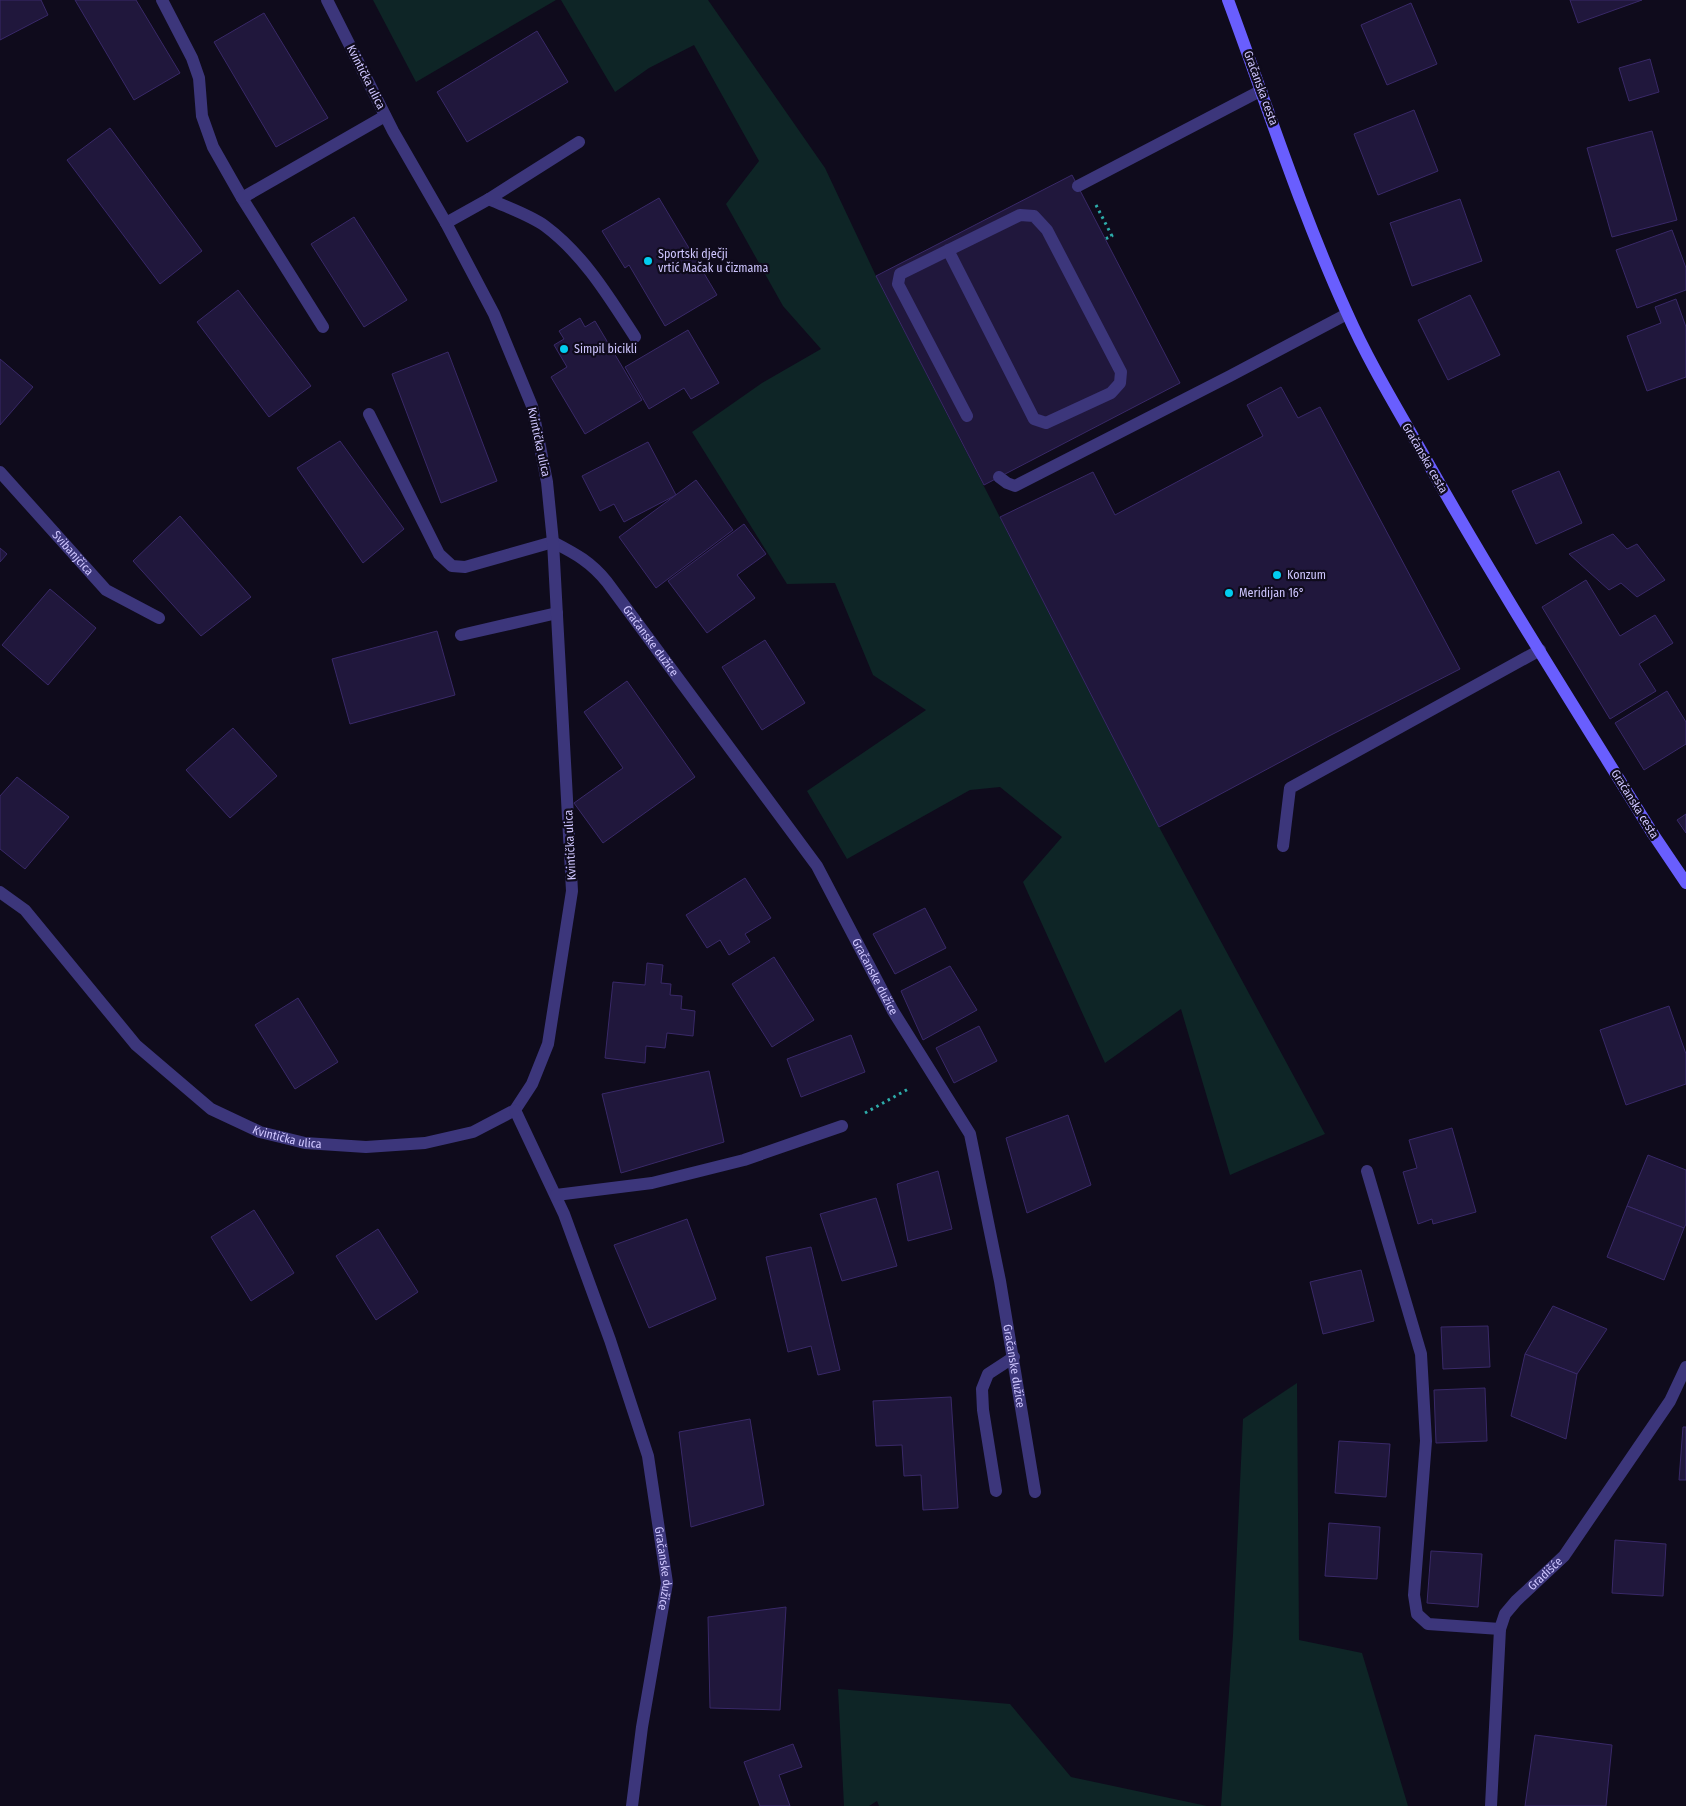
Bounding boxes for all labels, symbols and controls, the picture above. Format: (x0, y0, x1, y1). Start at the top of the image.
street label: Kvintička ulica (344, 42, 388, 112)
street label: Gračanska cesta (1241, 49, 1281, 127)
place label: Sportski dječji vrtić Mačak u čizmama (658, 247, 768, 275)
marker: Sportski dječji vrtić Mačak u čizmama (642, 255, 654, 267)
place label: Simpil bicikli (574, 342, 637, 356)
marker: Simpil bicikli (558, 343, 570, 355)
street label: Kvintička ulica (525, 406, 553, 478)
street label: Gračanska cesta (1399, 420, 1451, 496)
street label: Svibanjčica (49, 528, 96, 578)
place label: Konzum (1287, 568, 1326, 582)
marker: Konzum (1271, 569, 1283, 581)
place label: Meridijan 16° (1239, 586, 1304, 600)
marker: Meridijan 16° (1223, 587, 1235, 599)
street label: Gračanske dužice (620, 603, 681, 679)
street label: Gračanska cesta (1608, 767, 1662, 841)
street label: Kvintička ulica (561, 809, 579, 881)
street label: Gračanske dužice (849, 936, 901, 1018)
street label: Kvintička ulica (250, 1122, 322, 1151)
street label: Gračanske dužice (1000, 1323, 1028, 1409)
street label: Gračanske dužice (652, 1526, 674, 1612)
street label: Gradišće (1525, 1554, 1565, 1593)

